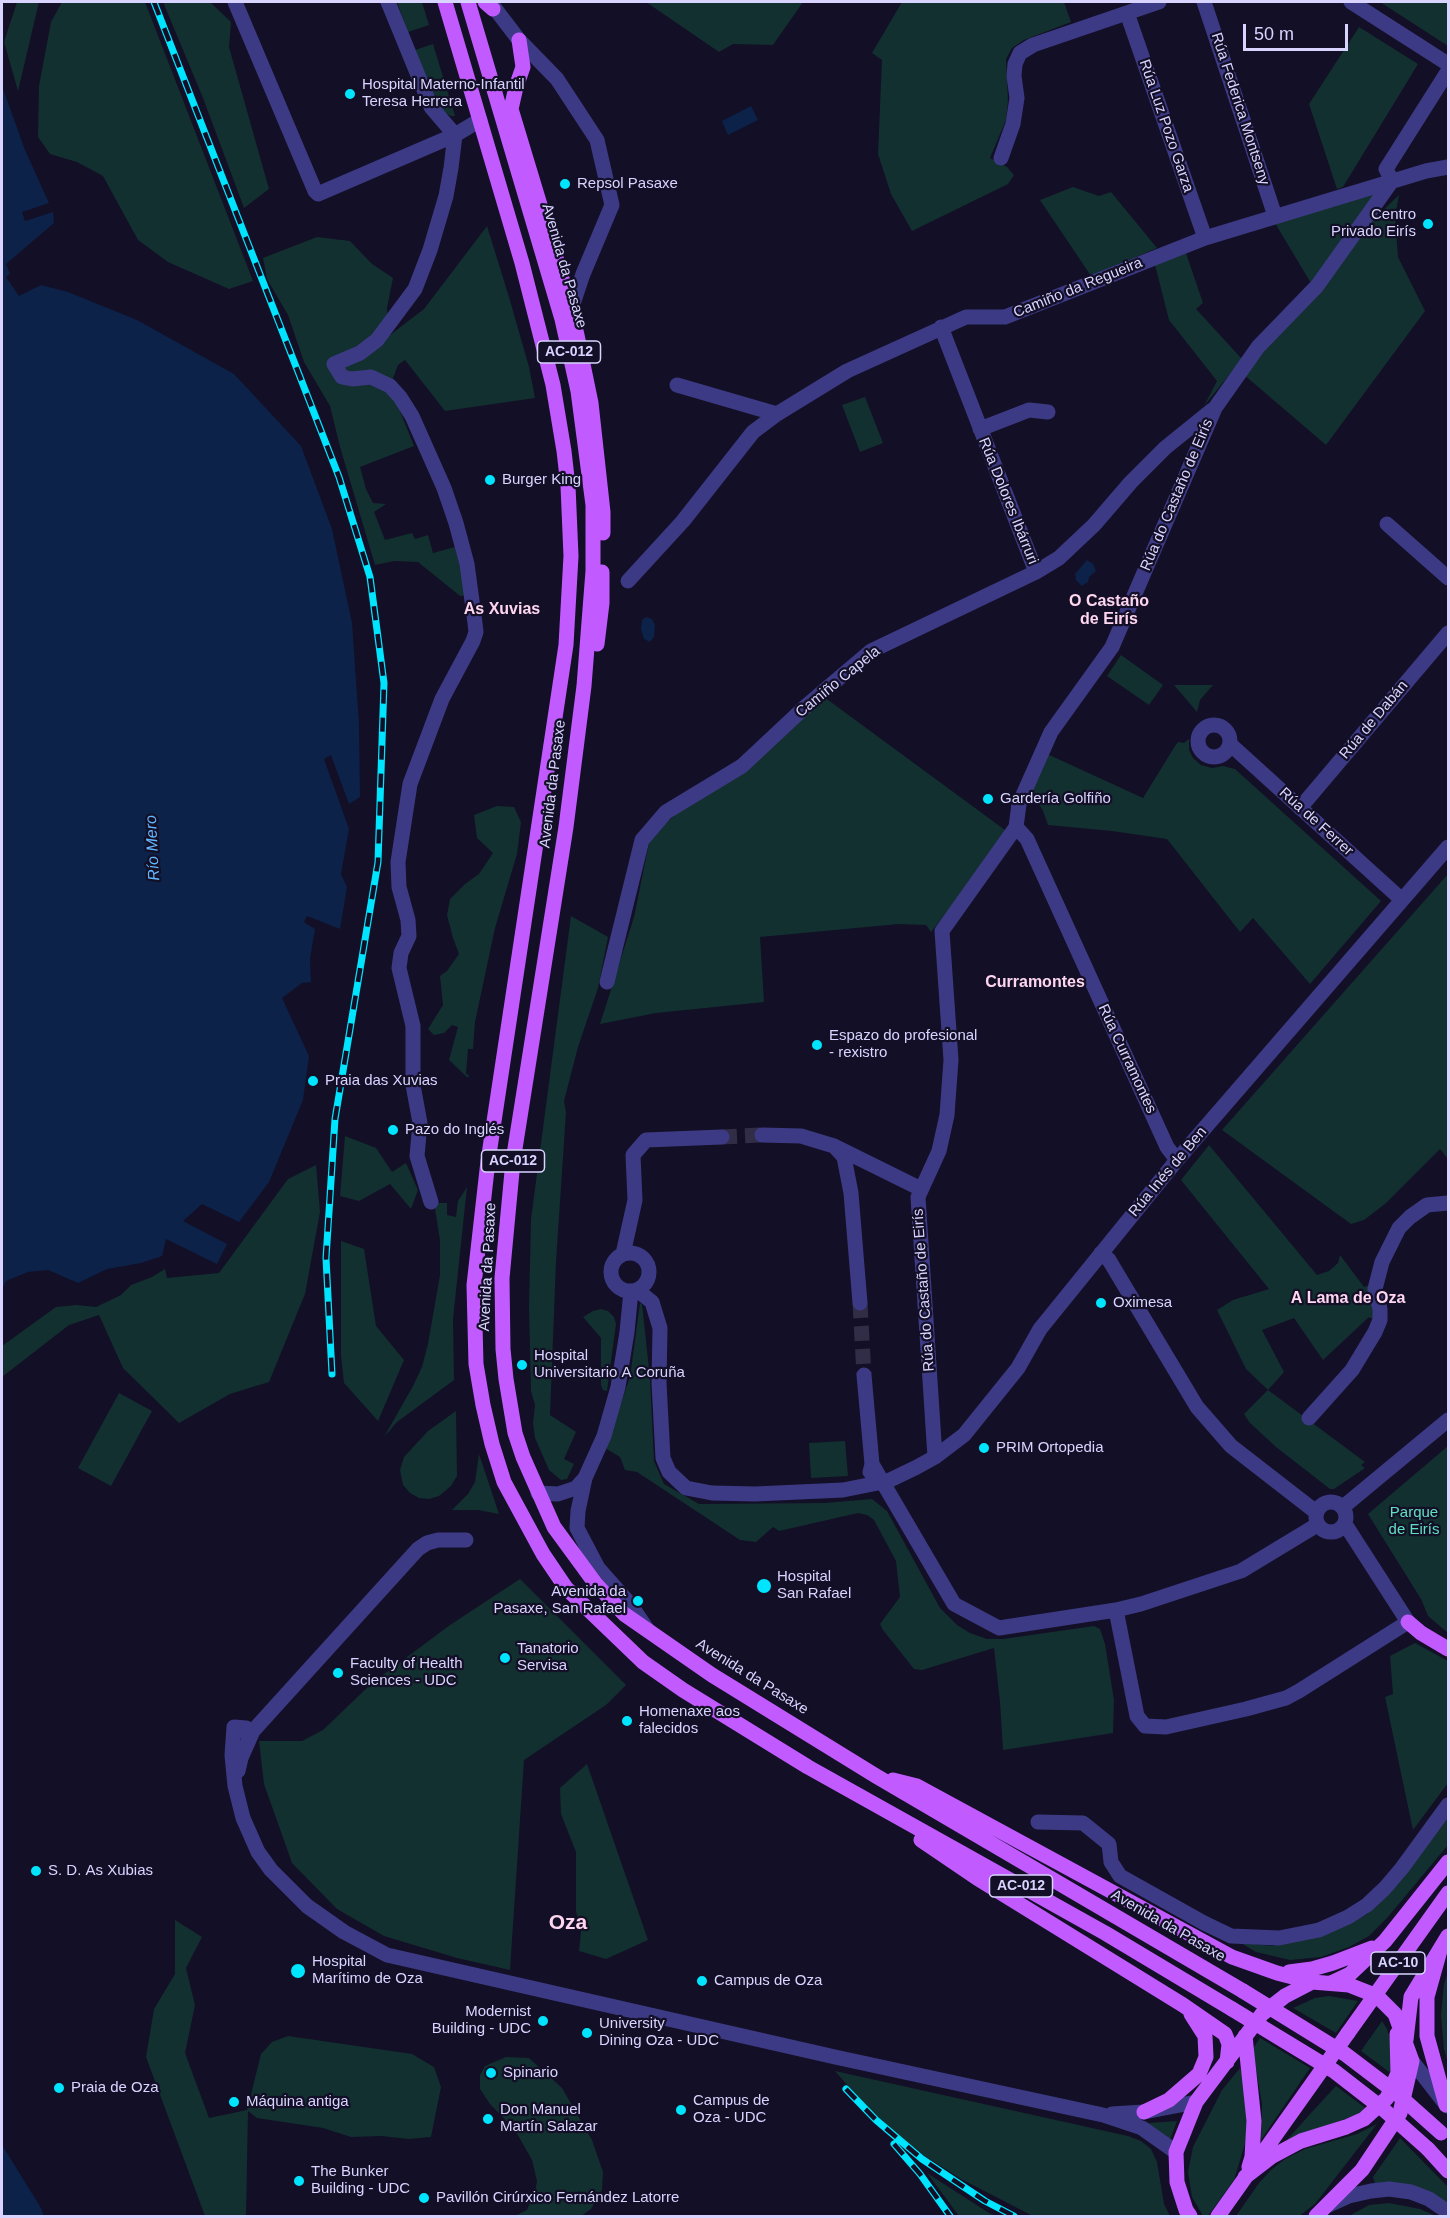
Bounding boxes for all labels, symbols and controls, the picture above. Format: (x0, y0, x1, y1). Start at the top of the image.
scale bar (1246, 12, 1351, 50)
text: 50 m (1254, 24, 1294, 44)
street label: Rúa Federica Montseny (1207, 30, 1273, 188)
street label: Rúa Luz Pozo Garza (1135, 57, 1197, 195)
place label: Hospital Materno-Infantil Teresa Herrera (362, 76, 525, 111)
marker: Hospital Materno-Infantil Teresa Herrera (343, 87, 357, 101)
place label: Repsol Pasaxe (577, 175, 678, 193)
marker: Repsol Pasaxe (558, 177, 572, 191)
street label: Avenida da Pasaxe (538, 202, 590, 330)
place label: Centro Privado Eirís (1331, 206, 1416, 241)
marker: Centro Privado Eirís (1421, 217, 1435, 231)
street label: Camiño da Regueira (1011, 254, 1145, 322)
road number: AC-012 (538, 341, 600, 363)
street label: Rúa do Castaño de Eirís (1137, 416, 1217, 574)
street label: Rúa Dolores Ibárruri (974, 435, 1042, 567)
place label: Burger King (502, 471, 581, 489)
marker: Burger King (483, 473, 497, 487)
district label: O Castaño de Eirís (1069, 592, 1149, 630)
district label: As Xuvias (464, 600, 540, 620)
street label: Camiño Capela (792, 642, 884, 722)
street label: Rúa de Dabán (1336, 677, 1412, 763)
street label: Avenida da Pasaxe (536, 719, 570, 849)
street label: Rúa de Ferrer (1275, 784, 1357, 860)
place label: Gardería Golfiño (1000, 790, 1111, 808)
marker: Gardería Golfiño (981, 792, 995, 806)
water label: Río Mero (142, 815, 164, 881)
district label: Curramontes (985, 973, 1085, 993)
street label: Rúa Curramontes (1094, 1002, 1160, 1116)
place label: Espazo do profesional - rexistro (829, 1027, 977, 1062)
marker: Espazo do profesional - rexistro (810, 1038, 824, 1052)
place label: Praia das Xuvias (325, 1072, 438, 1090)
marker: Praia das Xuvias (306, 1074, 320, 1088)
place label: Pazo do Inglés (405, 1121, 504, 1139)
marker: Pazo do Inglés (386, 1123, 400, 1137)
street label: Rúa Inés de Ben (1125, 1123, 1211, 1221)
road number: AC-012 (482, 1150, 544, 1172)
street label: Avenida da Pasaxe (476, 1202, 500, 1332)
street label: Rúa do Castaño de Eirís (909, 1208, 939, 1372)
district label: A Lama de Oza (1291, 1289, 1405, 1309)
place label: Oximesa (1113, 1294, 1172, 1312)
marker: Oximesa (1094, 1296, 1108, 1310)
place label: Hospital Universitario A Coruña (534, 1347, 685, 1382)
marker: Hospital Universitario A Coruña (515, 1358, 529, 1372)
place label: PRIM Ortopedia (996, 1439, 1104, 1457)
marker: PRIM Ortopedia (977, 1441, 991, 1455)
park label: Parque de Eirís (1389, 1504, 1439, 1539)
place label: Hospital San Rafael (777, 1568, 851, 1603)
marker: Hospital San Rafael (755, 1577, 773, 1595)
place label: Avenida da Pasaxe, San Rafael (493, 1583, 626, 1618)
marker: Avenida da Pasaxe, San Rafael (631, 1594, 645, 1608)
street label: Avenida da Pasaxe (693, 1635, 811, 1719)
place label: Tanatorio Servisa (517, 1640, 579, 1675)
marker: Tanatorio Servisa (498, 1651, 512, 1665)
place label: Faculty of Health Sciences - UDC (350, 1655, 463, 1690)
marker: Faculty of Health Sciences - UDC (331, 1666, 345, 1680)
place label: Homenaxe aos falecidos (639, 1703, 740, 1738)
marker: Homenaxe aos falecidos (620, 1714, 634, 1728)
place label: S. D. As Xubias (48, 1862, 153, 1880)
marker: S. D. As Xubias (29, 1864, 43, 1878)
road number: AC-012 (990, 1875, 1052, 1897)
street label: Avenida da Pasaxe (1108, 1886, 1228, 1966)
district label: Oza (549, 1910, 587, 1936)
road number: AC-10 (1371, 1952, 1425, 1974)
place label: Hospital Marítimo de Oza (312, 1953, 423, 1988)
marker: Hospital Marítimo de Oza (289, 1962, 307, 1980)
place label: Campus de Oza (714, 1972, 822, 1990)
marker: Campus de Oza (695, 1974, 709, 1988)
place label: Modernist Building - UDC (432, 2003, 531, 2038)
marker: Modernist Building - UDC (536, 2014, 550, 2028)
place label: University Dining Oza - UDC (599, 2015, 719, 2050)
marker: University Dining Oza - UDC (580, 2026, 594, 2040)
place label: Spinario (503, 2064, 558, 2082)
marker: Spinario (484, 2066, 498, 2080)
place label: Praia de Oza (71, 2079, 159, 2097)
marker: Praia de Oza (52, 2081, 66, 2095)
place label: Campus de Oza - UDC (693, 2092, 770, 2127)
place label: Máquina antiga (246, 2093, 349, 2111)
marker: Máquina antiga (227, 2095, 241, 2109)
place label: Don Manuel Martín Salazar (500, 2101, 598, 2136)
marker: Campus de Oza - UDC (674, 2103, 688, 2117)
marker: Don Manuel Martín Salazar (481, 2112, 495, 2126)
place label: The Bunker Building - UDC (311, 2163, 410, 2198)
marker: The Bunker Building - UDC (292, 2174, 306, 2188)
place label: Pavillón Cirúrxico Fernández Latorre (436, 2189, 679, 2207)
marker: Pavillón Cirúrxico Fernández Latorre (417, 2191, 431, 2205)

